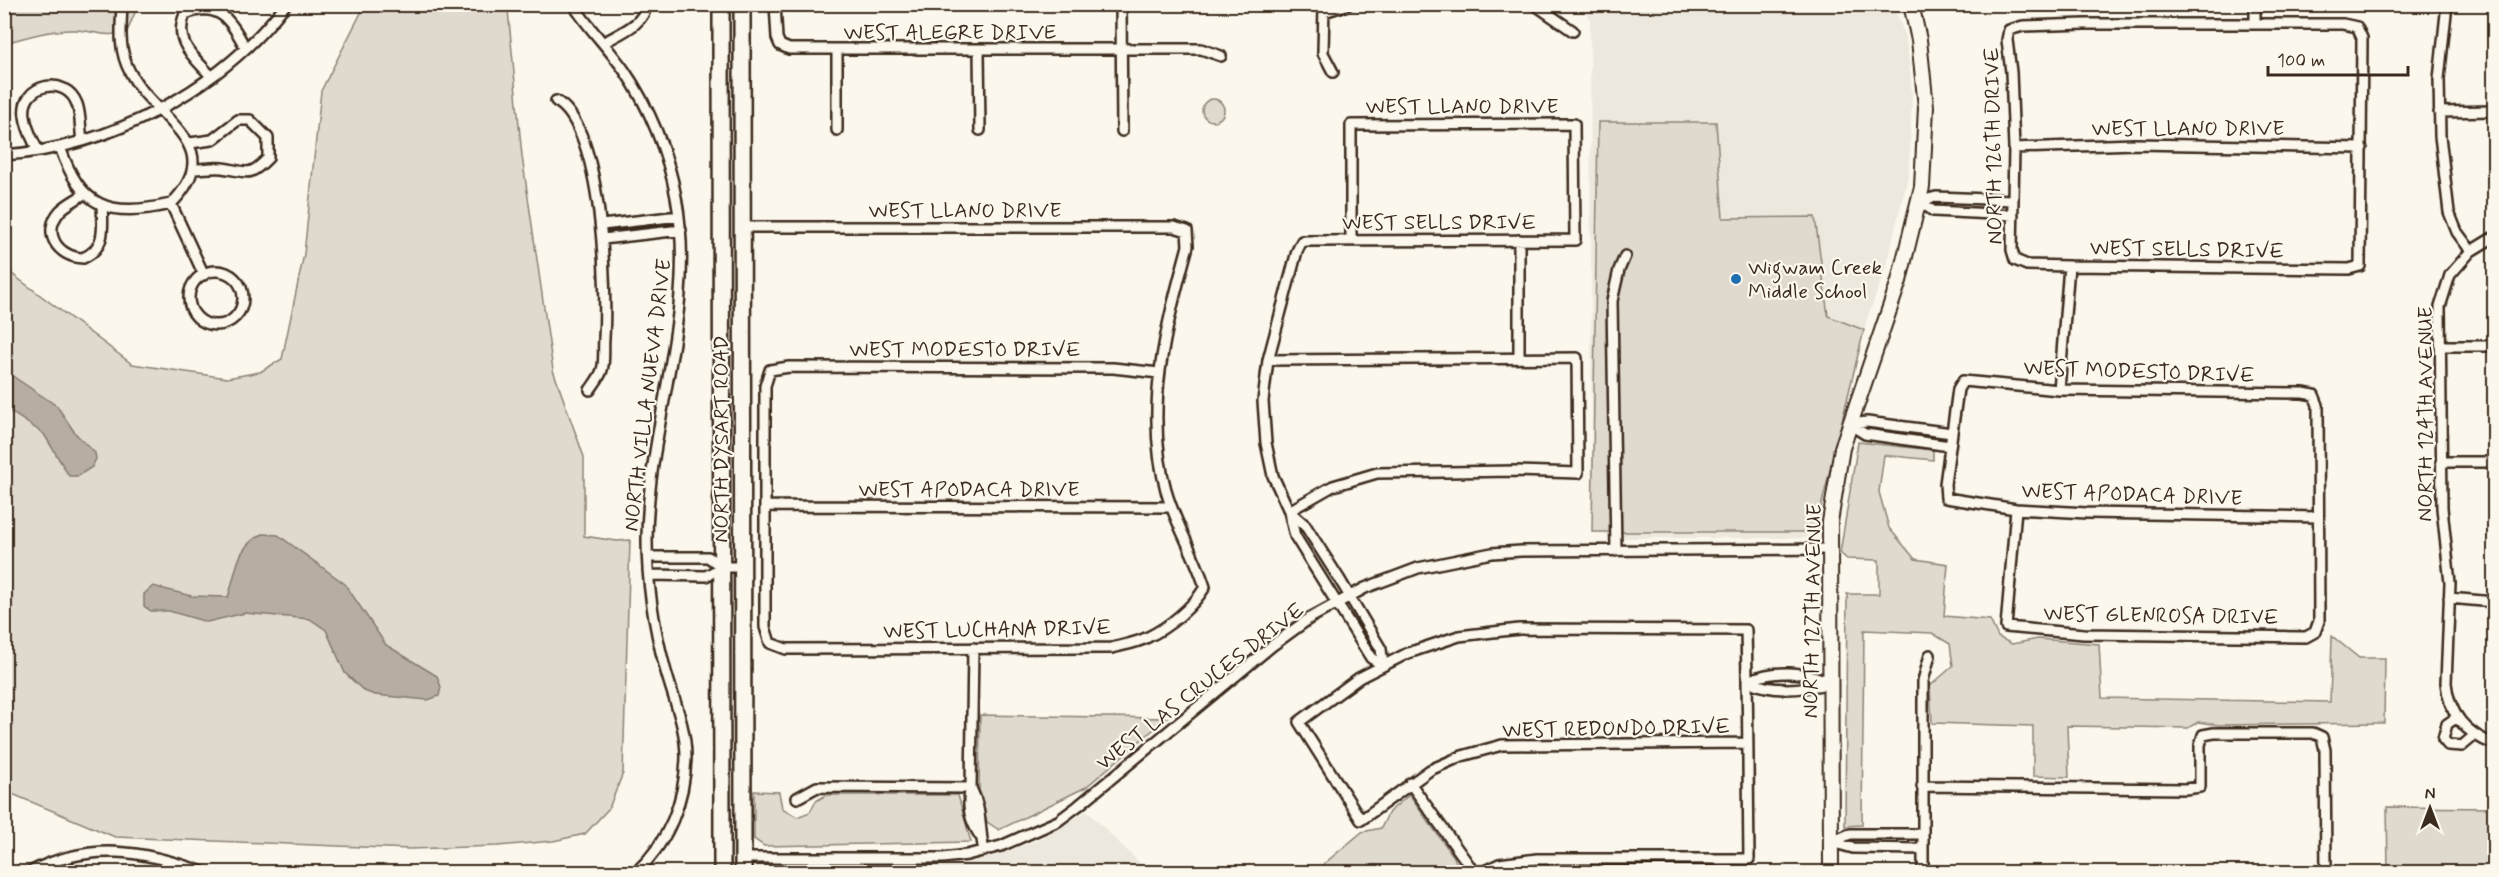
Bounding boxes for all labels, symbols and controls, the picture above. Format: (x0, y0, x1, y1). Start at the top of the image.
street label: WEST ALEGRE DRIVE (844, 19, 1056, 47)
scale bar (2268, 39, 2408, 77)
street label: NORTH 126TH DRIVE (1978, 47, 2010, 245)
text: 100 m (2277, 49, 2325, 73)
street label: WEST LLANO DRIVE (1365, 93, 1559, 121)
street label: WEST LLANO DRIVE (2091, 115, 2285, 143)
street label: WEST LLANO DRIVE (868, 197, 1062, 225)
street label: WEST SELLS DRIVE (1342, 209, 1536, 237)
street label: WEST SELLS DRIVE (2090, 234, 2284, 266)
place label: Wigwam Creek Middle School (1748, 254, 1882, 306)
street label: NORTH VILLA NUEVA DRIVE (617, 257, 679, 533)
marker: Wigwam Creek Middle School (1729, 272, 1743, 286)
street label: NORTH 124TH AVENUE (2412, 306, 2440, 522)
street label: NORTH DYSART ROAD (708, 335, 736, 543)
street label: WEST MODESTO DRIVE (849, 336, 1081, 364)
street label: WEST MODESTO DRIVE (2023, 354, 2255, 390)
street label: WEST APODACA DRIVE (858, 476, 1080, 504)
street label: WEST APODACA DRIVE (2021, 477, 2243, 513)
street label: NORTH 127TH AVENUE (1797, 503, 1829, 719)
street label: WEST LAS CRUCES DRIVE (1091, 597, 1311, 777)
street label: WEST GLENROSA DRIVE (2043, 600, 2279, 632)
street label: WEST LUCHANA DRIVE (883, 614, 1111, 646)
street label: WEST REDONDO DRIVE (1502, 713, 1730, 745)
north arrow (2400, 778, 2460, 838)
text: N (2425, 784, 2435, 805)

